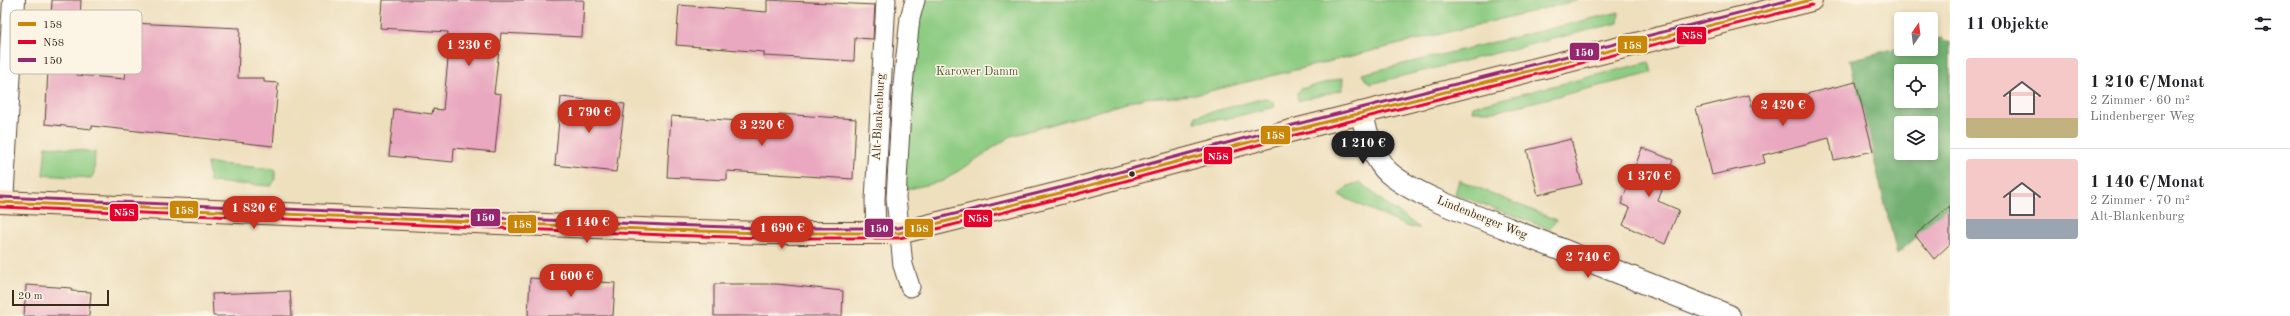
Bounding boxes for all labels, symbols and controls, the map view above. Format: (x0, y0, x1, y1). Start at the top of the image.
legend (10, 10, 142, 74)
north arrow (1894, 12, 1938, 56)
map controls (1894, 12, 1938, 160)
icon: filters (2252, 13, 2274, 35)
text: 11 Objekte (1966, 16, 2049, 33)
text: 158 (43, 20, 62, 31)
line badge: N58 (1676, 26, 1707, 45)
text: N58 (1681, 31, 1703, 42)
pin: 1 230 € (432, 33, 506, 67)
line badge: 158 (1617, 35, 1648, 54)
text: N58 (43, 38, 64, 49)
text: 1 230 € (447, 39, 491, 52)
text: 158 (1622, 41, 1642, 52)
line badge: 150 (1569, 42, 1600, 61)
text: 150 (1574, 48, 1594, 59)
text: 150 (43, 56, 62, 67)
button: locate (1894, 64, 1938, 108)
park label: Karower Damm (936, 66, 1019, 78)
street label: Alt-Blankenburg (871, 73, 887, 161)
icon: home (1998, 74, 2046, 122)
text: 1 210 €/Monat (2090, 74, 2204, 91)
pin: 2 420 € (1746, 93, 1820, 127)
text: 2 Zimmer · 60 m² (2090, 94, 2190, 107)
text: 2 420 € (1761, 99, 1805, 112)
pin: 1 790 € (552, 100, 626, 134)
text: 1 790 € (567, 106, 611, 119)
text: Lindenberger Weg (2090, 110, 2195, 123)
pin: 3 220 € (725, 113, 799, 147)
button: layers (1894, 116, 1938, 160)
text: 3 220 € (740, 119, 784, 132)
line badge: 158 (1260, 125, 1291, 145)
text: 158 (1265, 131, 1285, 142)
pin: 1 210 € (1326, 131, 1400, 165)
text: 1 210 € (1341, 137, 1385, 150)
line badge: N58 (1203, 146, 1233, 165)
text: N58 (1207, 152, 1229, 163)
pin: 1 370 € (1612, 164, 1686, 198)
unlabelled marker (1127, 169, 1137, 179)
text: 1 370 € (1627, 170, 1671, 183)
text: 1 140 €/Monat (2090, 174, 2204, 191)
icon: home (1998, 175, 2046, 223)
street label: Lindenberger Weg (1435, 194, 1529, 242)
text: 2 Zimmer · 70 m² (2090, 194, 2190, 207)
pin: 1 820 € (217, 196, 291, 230)
line badge: 158 (169, 200, 199, 219)
text: 1 820 € (232, 202, 276, 215)
line badge: N58 (109, 203, 139, 222)
text: 158 (174, 206, 194, 217)
text: N58 (113, 208, 135, 219)
line badge: 150 (470, 208, 501, 227)
line badge: N58 (963, 209, 993, 228)
pin: 1 140 € (550, 210, 624, 244)
text: Alt-Blankenburg (2090, 210, 2184, 223)
text: 150 (475, 213, 495, 224)
line badge: 158 (507, 214, 537, 234)
text: N58 (967, 214, 989, 225)
text: 1 140 € (565, 216, 609, 229)
pin: 1 690 € (745, 216, 819, 250)
line badge: 150 (864, 218, 894, 238)
line badge: 158 (904, 218, 934, 238)
text: 158 (512, 220, 532, 231)
text: 1 690 € (760, 222, 804, 235)
text: 150 (869, 224, 889, 235)
text: 158 (909, 224, 929, 235)
pin: 2 740 € (1551, 245, 1625, 279)
text: 2 740 € (1566, 251, 1610, 264)
pin: 1 600 € (534, 264, 608, 298)
text: 1 600 € (549, 270, 593, 283)
scale bar (12, 288, 109, 307)
text: 20 m (18, 291, 43, 302)

